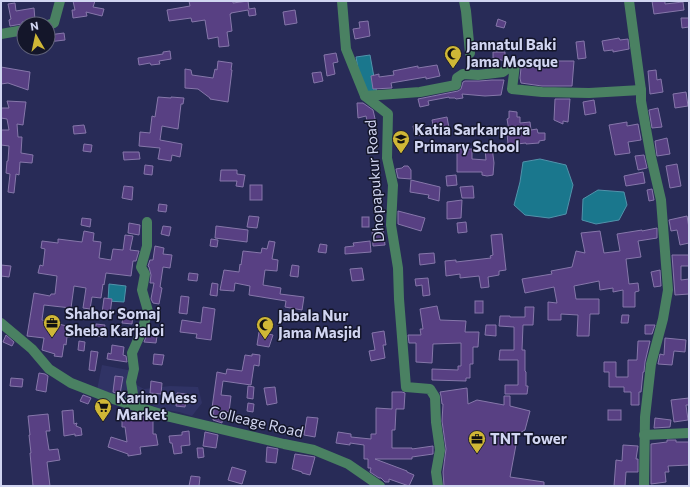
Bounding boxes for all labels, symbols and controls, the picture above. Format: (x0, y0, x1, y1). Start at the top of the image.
north arrow (16, 16, 56, 56)
text: N (29, 19, 39, 33)
place label: Jannatul Baki Jama Mosque (466, 35, 558, 70)
mosque icon: Jannatul Baki Jama Mosque (443, 44, 463, 69)
street label: Dhopapukur Road (361, 119, 387, 243)
place label: Katia Sarkarpara Primary School (414, 120, 530, 155)
school or university icon: Katia Sarkarpara Primary School (391, 129, 411, 154)
place label: Shahor Somaj Sheba Karjaloi (65, 304, 164, 339)
place label: Jabala Nur Jama Masjid (278, 306, 361, 341)
office icon: Shahor Somaj Sheba Karjaloi (42, 313, 62, 338)
mosque icon: Jabala Nur Jama Masjid (255, 315, 275, 340)
place label: Karim Mess Market (116, 388, 197, 423)
supermarket icon: Karim Mess Market (93, 397, 113, 422)
street label: Colleage Road (207, 401, 305, 441)
office icon: TNT Tower (467, 429, 487, 454)
place label: TNT Tower (490, 429, 567, 447)

